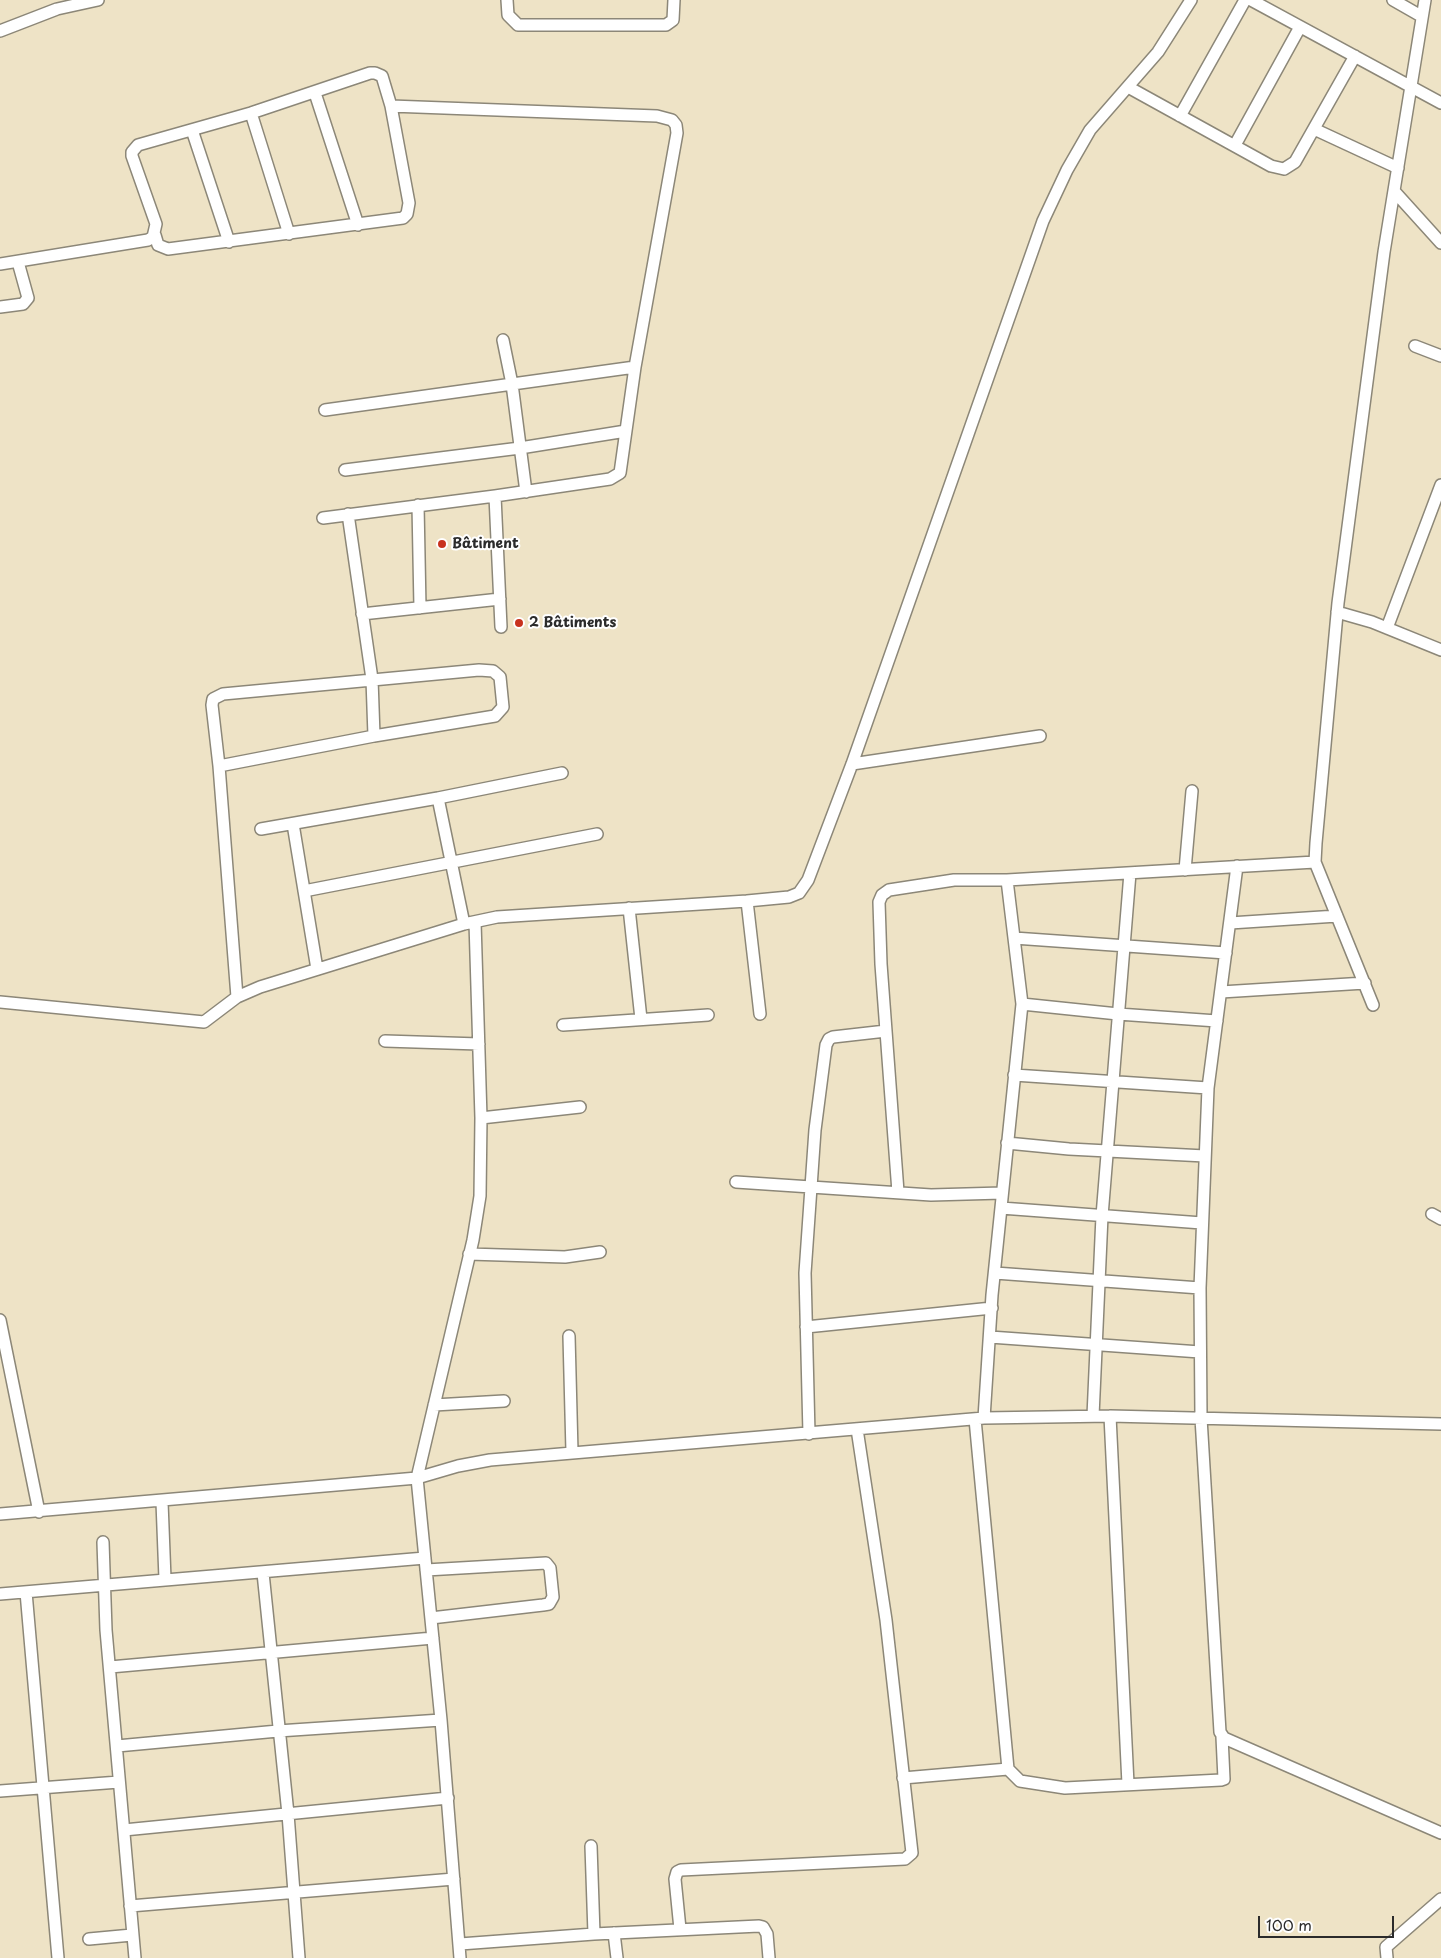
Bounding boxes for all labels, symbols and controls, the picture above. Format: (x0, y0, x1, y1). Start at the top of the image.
place label: Bâtiment (452, 536, 519, 552)
marker: Bâtiment (436, 538, 448, 550)
place label: 2 Bâtiments (529, 615, 616, 631)
marker: 2 Bâtiments (513, 617, 525, 629)
scale bar (1261, 1906, 1397, 1938)
text: 100 m (1266, 1913, 1312, 1936)

